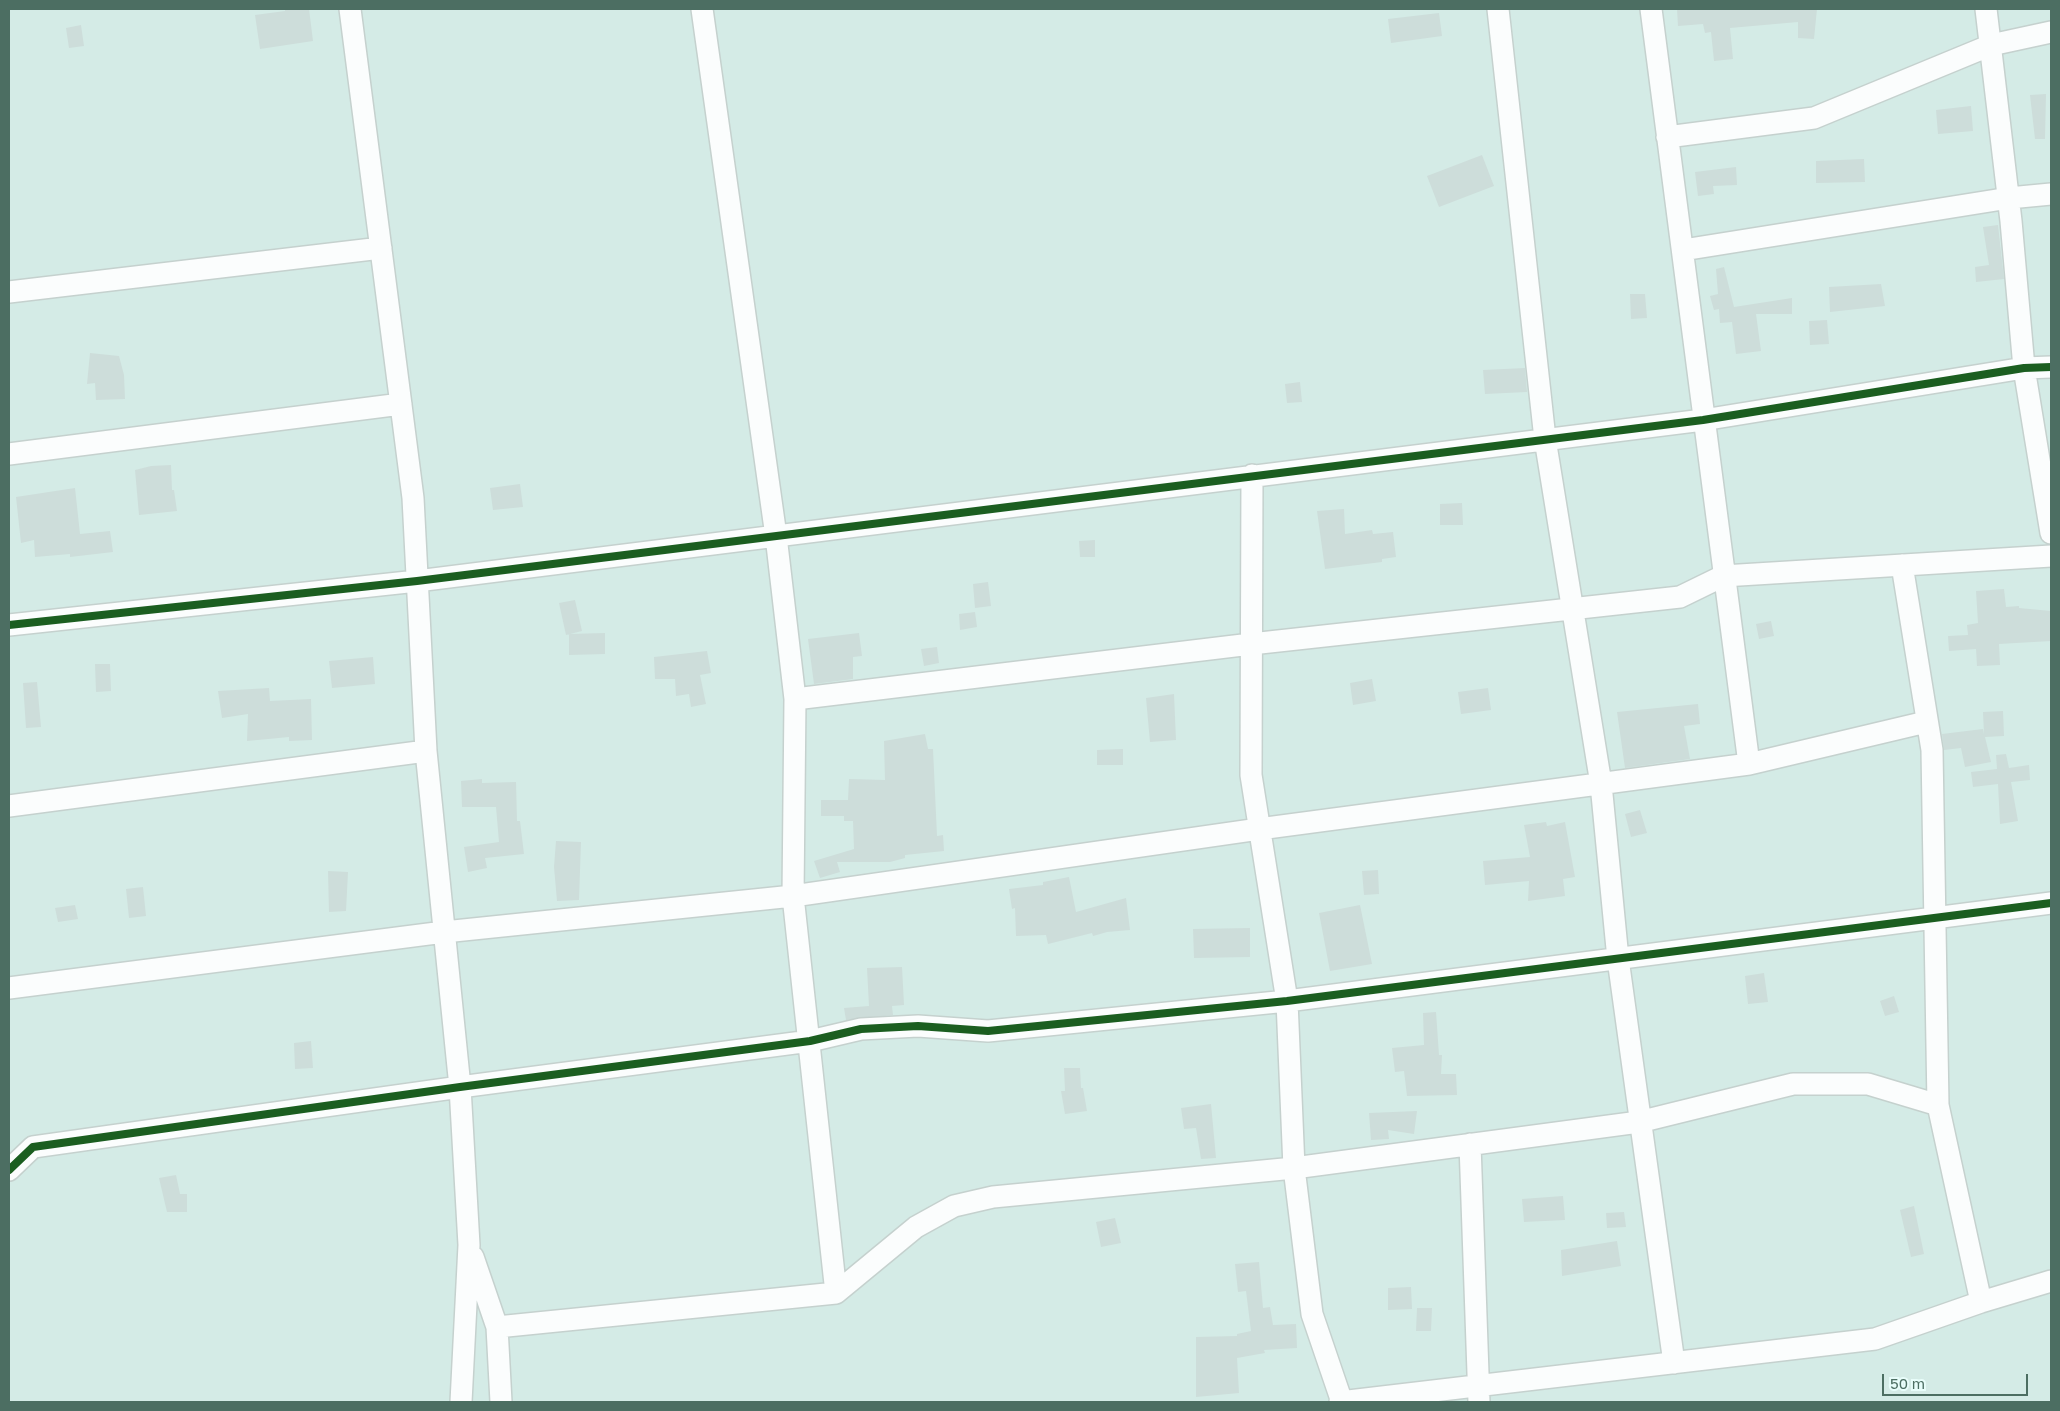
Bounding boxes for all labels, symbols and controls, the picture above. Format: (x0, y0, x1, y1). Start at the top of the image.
scale bar (1885, 1364, 2031, 1396)
text: 50 m (1890, 1374, 1925, 1392)

